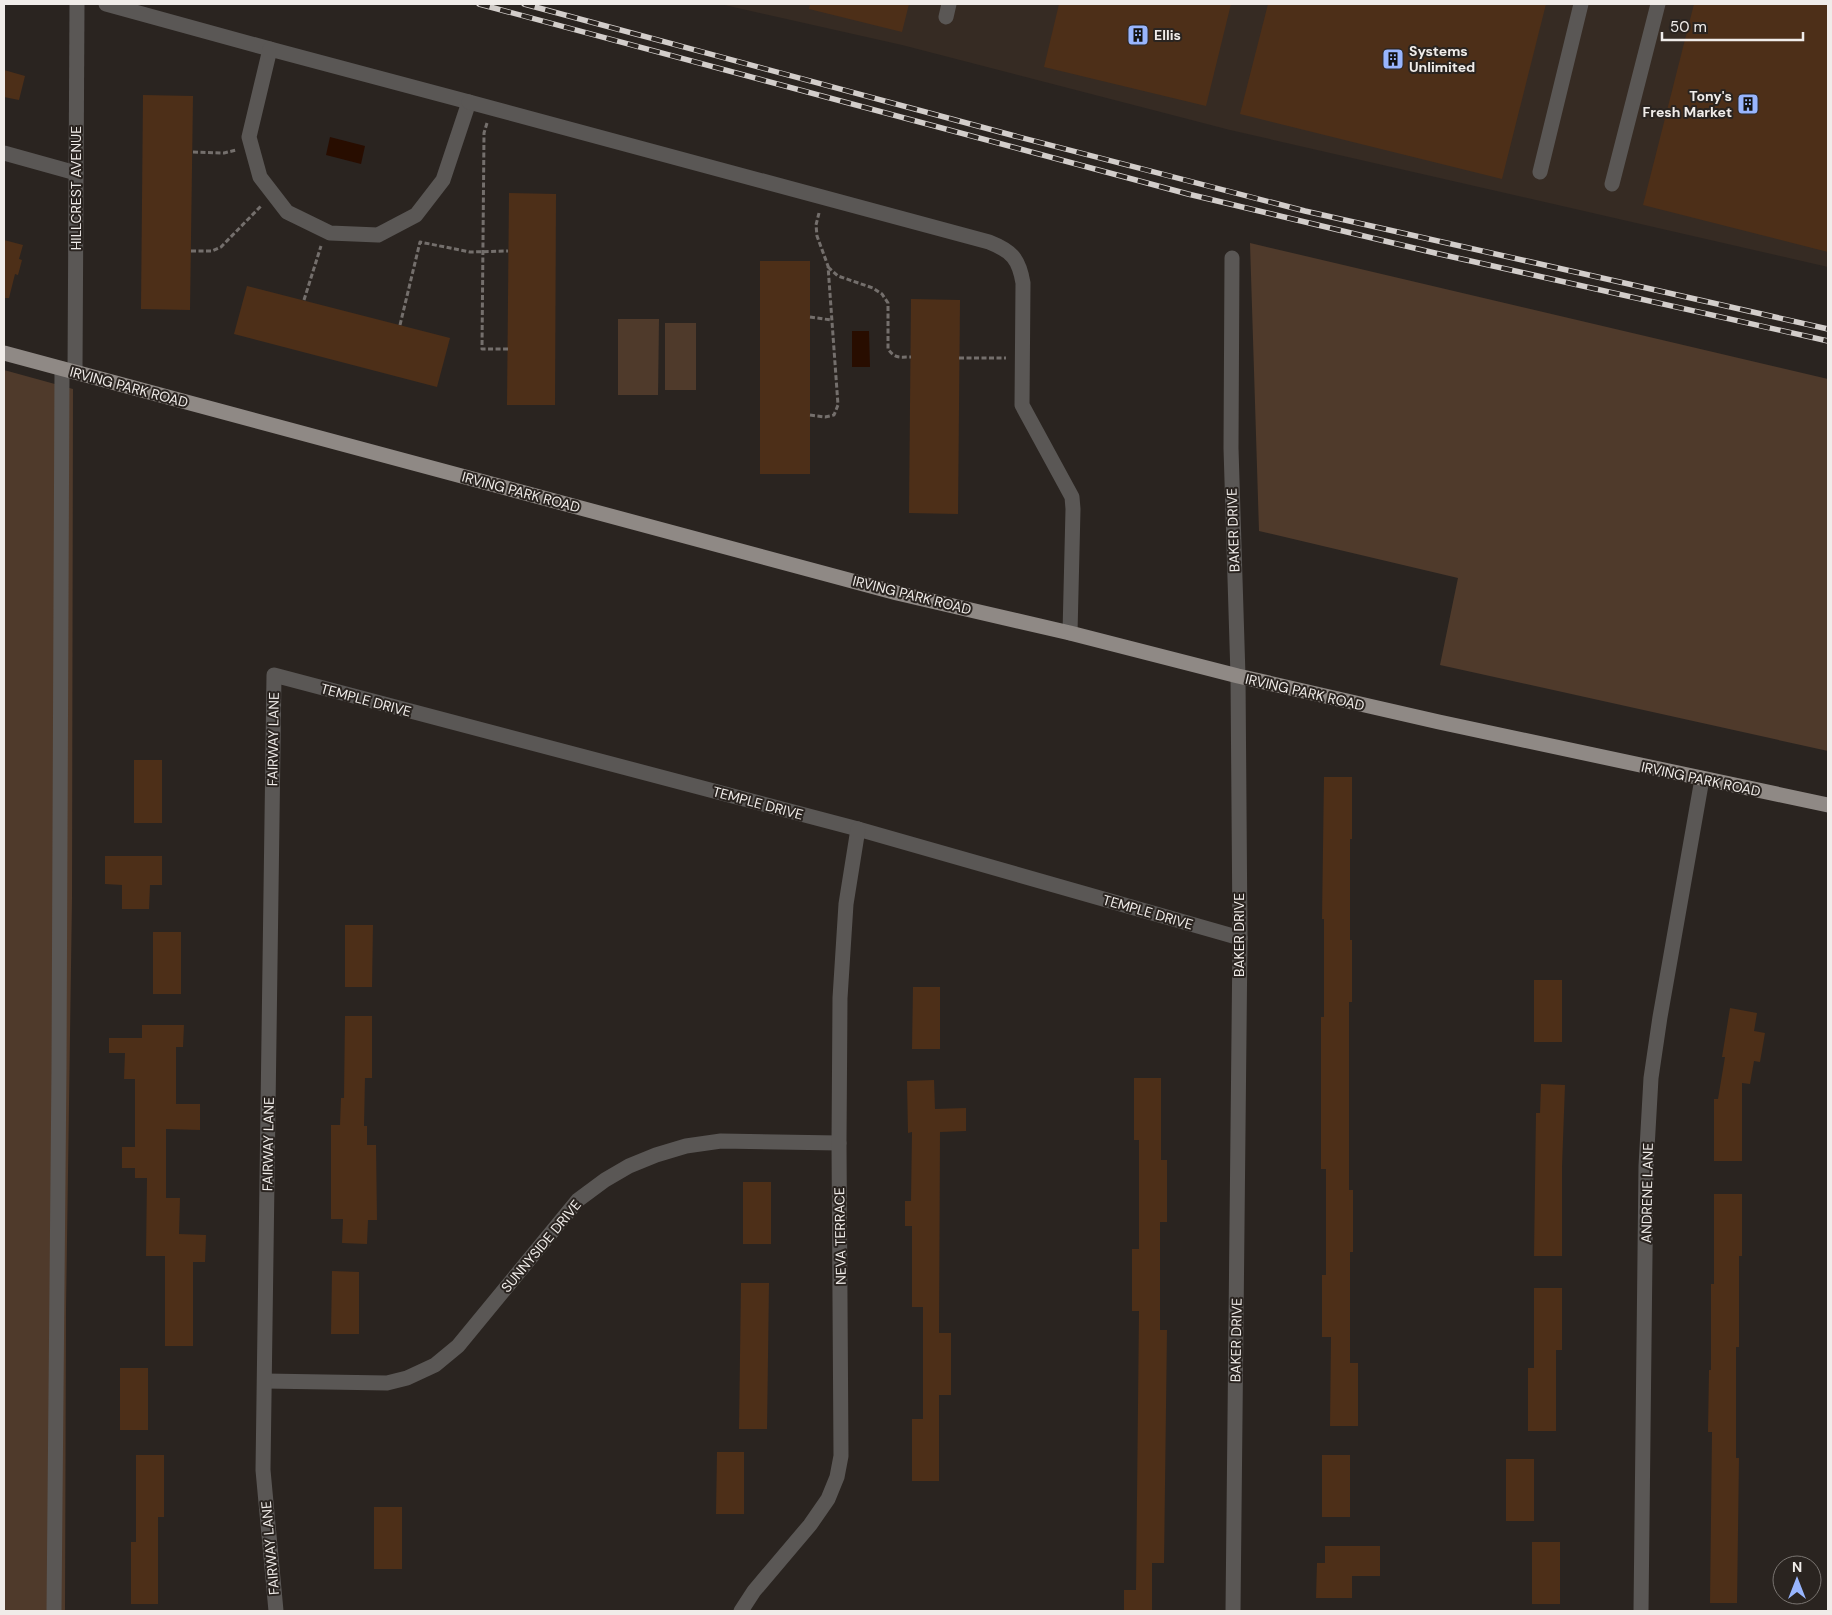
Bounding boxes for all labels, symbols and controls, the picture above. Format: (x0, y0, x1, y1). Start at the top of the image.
scale bar (1662, 10, 1803, 42)
text: 50 m (1670, 17, 1707, 37)
building icon: Ellis (1126, 23, 1150, 47)
place label: Ellis (1154, 26, 1181, 44)
place label: Systems Unlimited (1409, 42, 1475, 76)
building icon: Systems Unlimited (1381, 47, 1405, 71)
place label: Tony's Fresh Market (1643, 87, 1732, 121)
building icon: Tony's Fresh Market (1736, 92, 1760, 116)
street label: HILLCREST AVENUE (67, 126, 85, 250)
street label: IRVING PARK ROAD (68, 363, 190, 411)
street label: IRVING PARK ROAD (460, 468, 582, 516)
street label: BAKER DRIVE (1223, 488, 1243, 572)
street label: IRVING PARK ROAD (851, 572, 973, 618)
street label: IRVING PARK ROAD (1244, 670, 1366, 714)
street label: TEMPLE DRIVE (319, 679, 413, 721)
street label: FAIRWAY LANE (263, 692, 283, 786)
street label: IRVING PARK ROAD (1640, 758, 1762, 800)
street label: TEMPLE DRIVE (711, 782, 805, 824)
street label: TEMPLE DRIVE (1101, 891, 1195, 934)
street label: BAKER DRIVE (1230, 893, 1248, 977)
street label: FAIRWAY LANE (258, 1097, 278, 1191)
street label: ANDRENE LANE (1637, 1143, 1657, 1243)
street label: NEVA TERRACE (830, 1187, 850, 1285)
street label: SUNNYSIDE DRIVE (497, 1196, 585, 1296)
street label: BAKER DRIVE (1226, 1298, 1246, 1382)
street label: FAIRWAY LANE (257, 1500, 283, 1596)
north arrow (1772, 1555, 1822, 1605)
text: N (1792, 1558, 1802, 1576)

